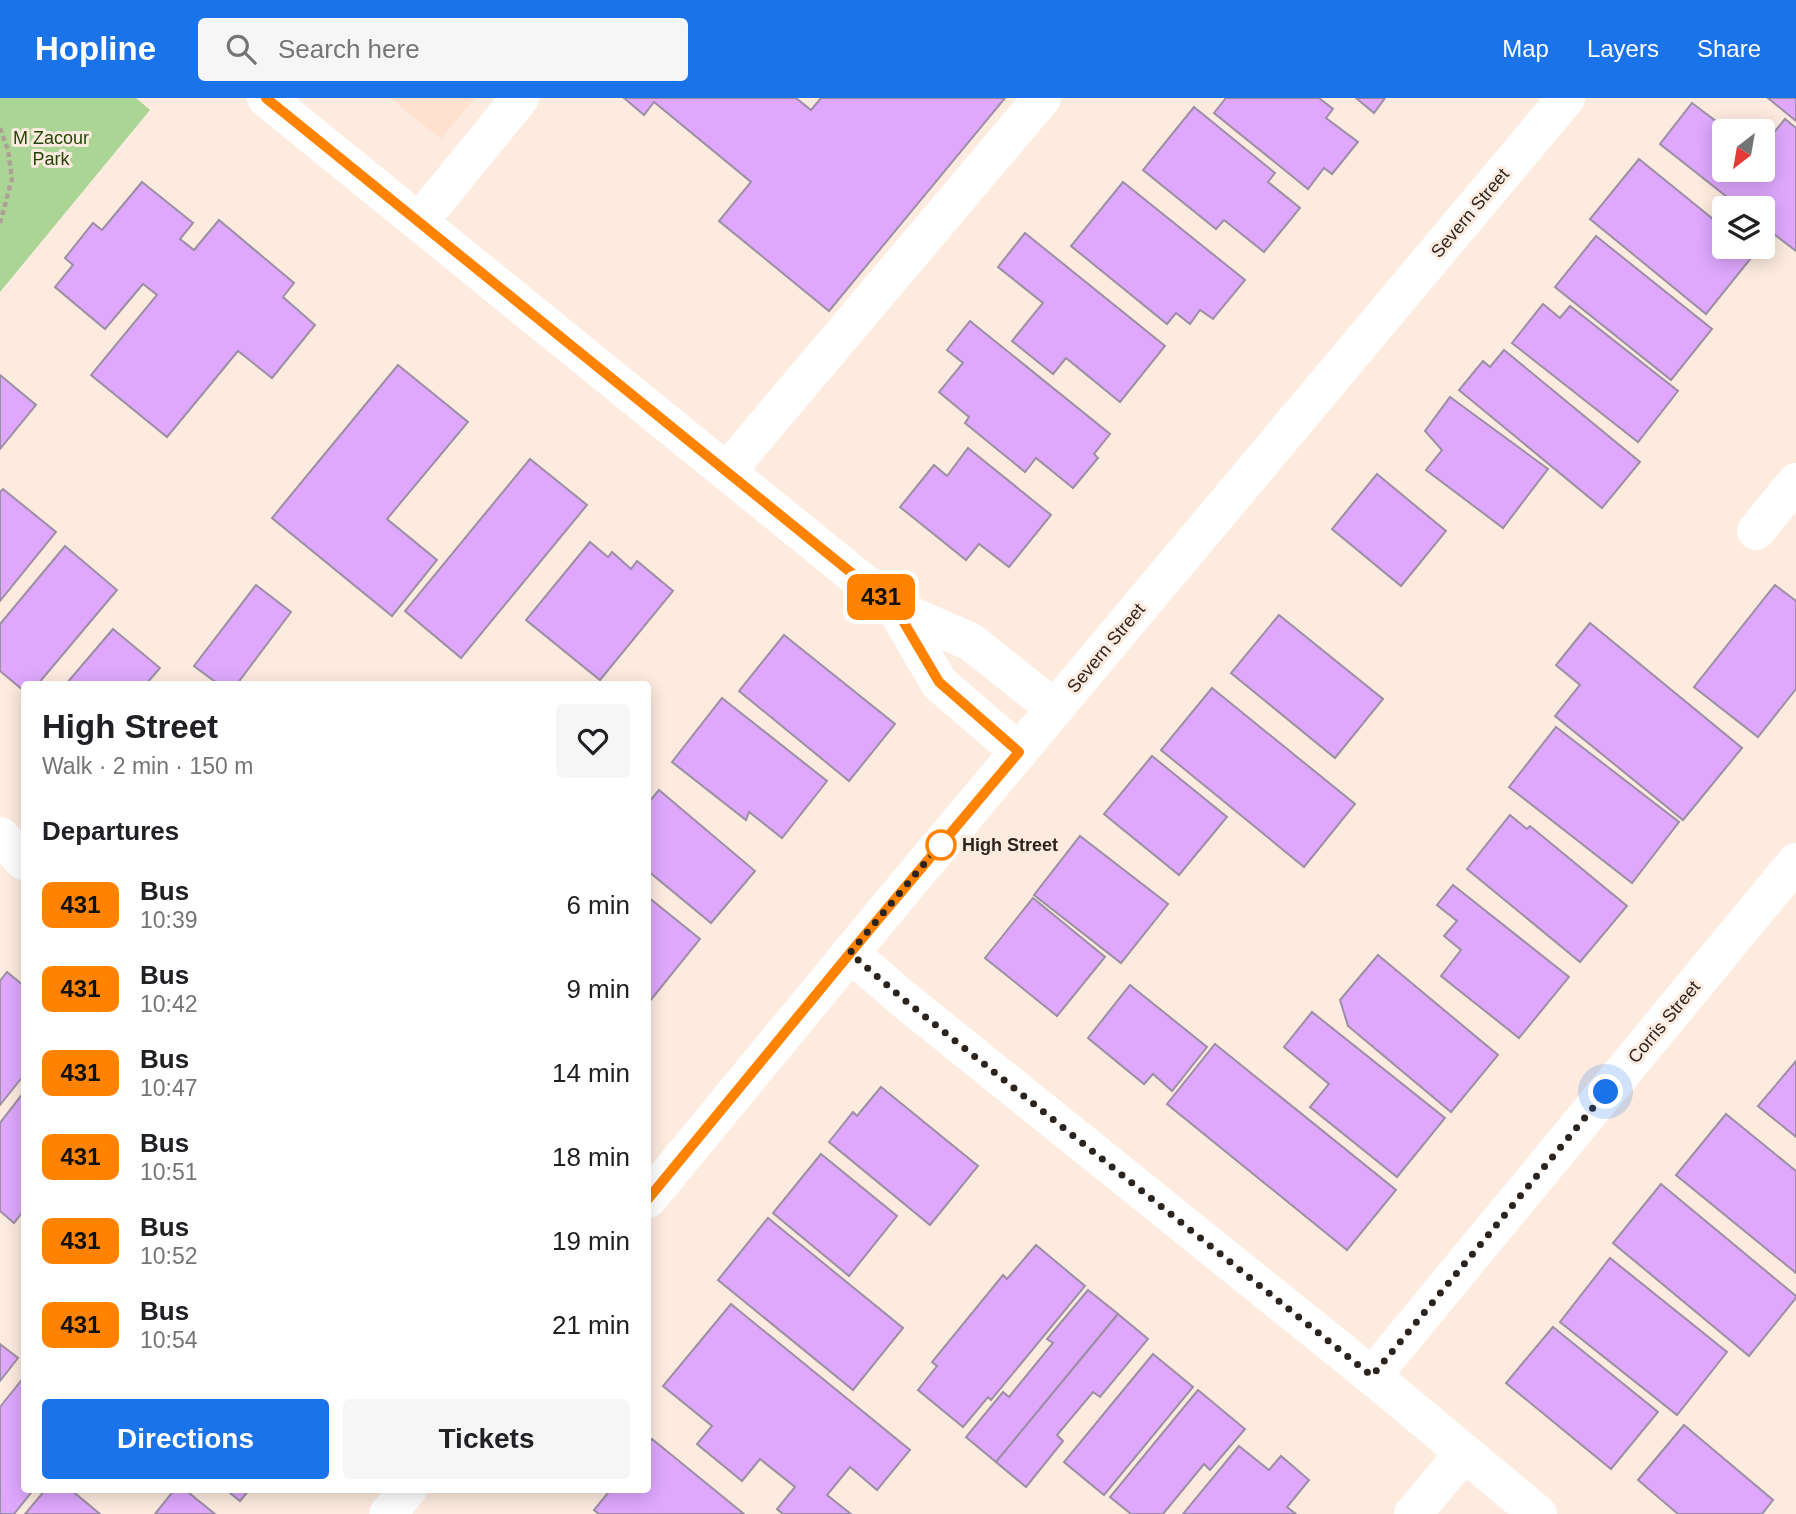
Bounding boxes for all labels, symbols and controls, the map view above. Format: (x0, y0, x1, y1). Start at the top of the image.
search box (198, 18, 688, 81)
text: Hopline (35, 30, 156, 67)
icon: search (222, 30, 260, 68)
text: Search here (278, 34, 420, 64)
text: Map (1502, 35, 1549, 62)
text: Layers (1587, 35, 1659, 62)
text: Share (1697, 35, 1761, 62)
north arrow (1712, 119, 1774, 182)
map controls (1712, 119, 1775, 259)
park label: M Zacour Park (13, 128, 89, 169)
street label: Severn Street (1427, 164, 1513, 262)
button: layers (1712, 196, 1775, 259)
line badge: 431 (841, 574, 921, 620)
text: 431 (861, 583, 901, 610)
street label: Severn Street (1063, 599, 1149, 697)
button: heart (556, 704, 630, 778)
text: High Street (42, 708, 218, 745)
text: Walk · 2 min · 150 m (42, 753, 253, 779)
text: Departures (42, 816, 179, 846)
marker: High Street (926, 830, 956, 860)
place label: High Street (962, 835, 1058, 855)
text: Bus (140, 876, 189, 906)
text: 6 min (566, 890, 630, 920)
text: 431 (60, 891, 101, 918)
text: 10:39 (140, 907, 198, 933)
text: Bus (140, 960, 189, 990)
text: 9 min (566, 974, 630, 1004)
text: 431 (60, 975, 101, 1002)
street label: Corris Street (1624, 977, 1704, 1067)
text: 10:42 (140, 991, 198, 1017)
text: Bus (140, 1044, 189, 1074)
text: 14 min (552, 1058, 630, 1088)
text: 431 (60, 1059, 101, 1086)
your location (1588, 1074, 1623, 1109)
text: 10:47 (140, 1075, 198, 1101)
text: Bus (140, 1128, 189, 1158)
text: 18 min (552, 1142, 630, 1172)
text: 431 (60, 1143, 101, 1170)
text: 10:51 (140, 1159, 198, 1185)
text: Bus (140, 1212, 189, 1242)
text: 19 min (552, 1226, 630, 1256)
text: 431 (60, 1227, 101, 1254)
text: 10:52 (140, 1243, 198, 1269)
text: Bus (140, 1296, 189, 1326)
text: 21 min (552, 1310, 630, 1340)
text: 431 (60, 1311, 101, 1338)
text: 10:54 (140, 1327, 198, 1353)
button: Directions (42, 1399, 329, 1479)
button: Tickets (343, 1399, 630, 1479)

